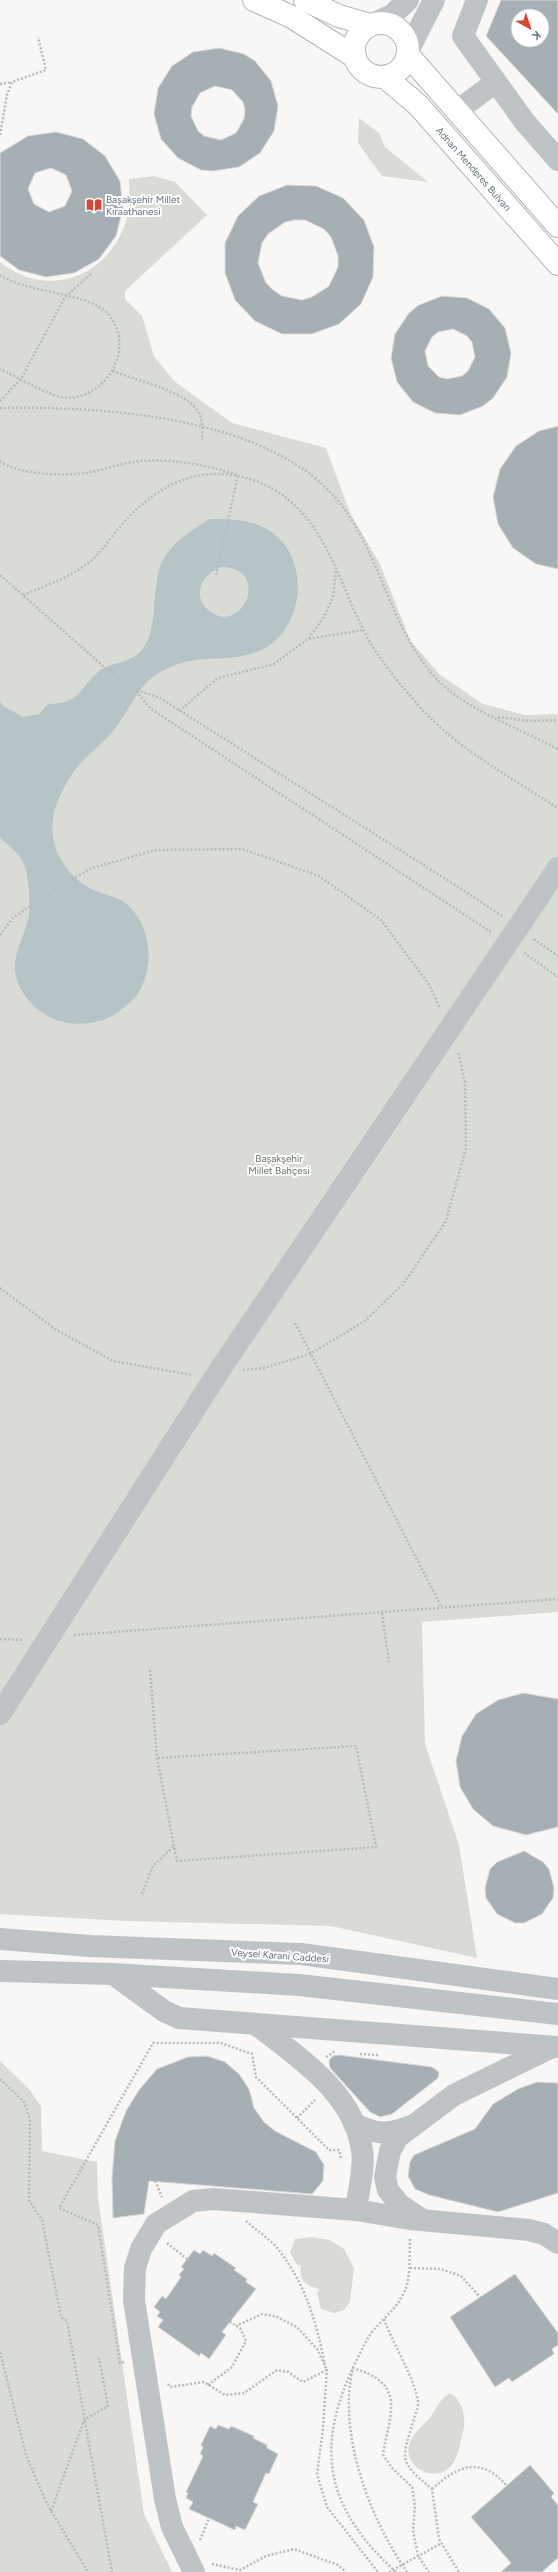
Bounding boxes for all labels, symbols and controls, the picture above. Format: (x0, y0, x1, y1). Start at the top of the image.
north arrow (510, 8, 550, 48)
text: K (529, 28, 543, 43)
street label: Adnan Menderes Bulvarı (433, 124, 514, 214)
place label: Başakşehir Millet Kıraathanesi (106, 193, 180, 218)
library icon: Başakşehir Millet Kıraathanesi (85, 196, 103, 214)
park label: Başakşehir Millet Bahçesi (248, 1152, 310, 1177)
street label: Veysel Karani Caddesi (230, 1946, 329, 1965)

